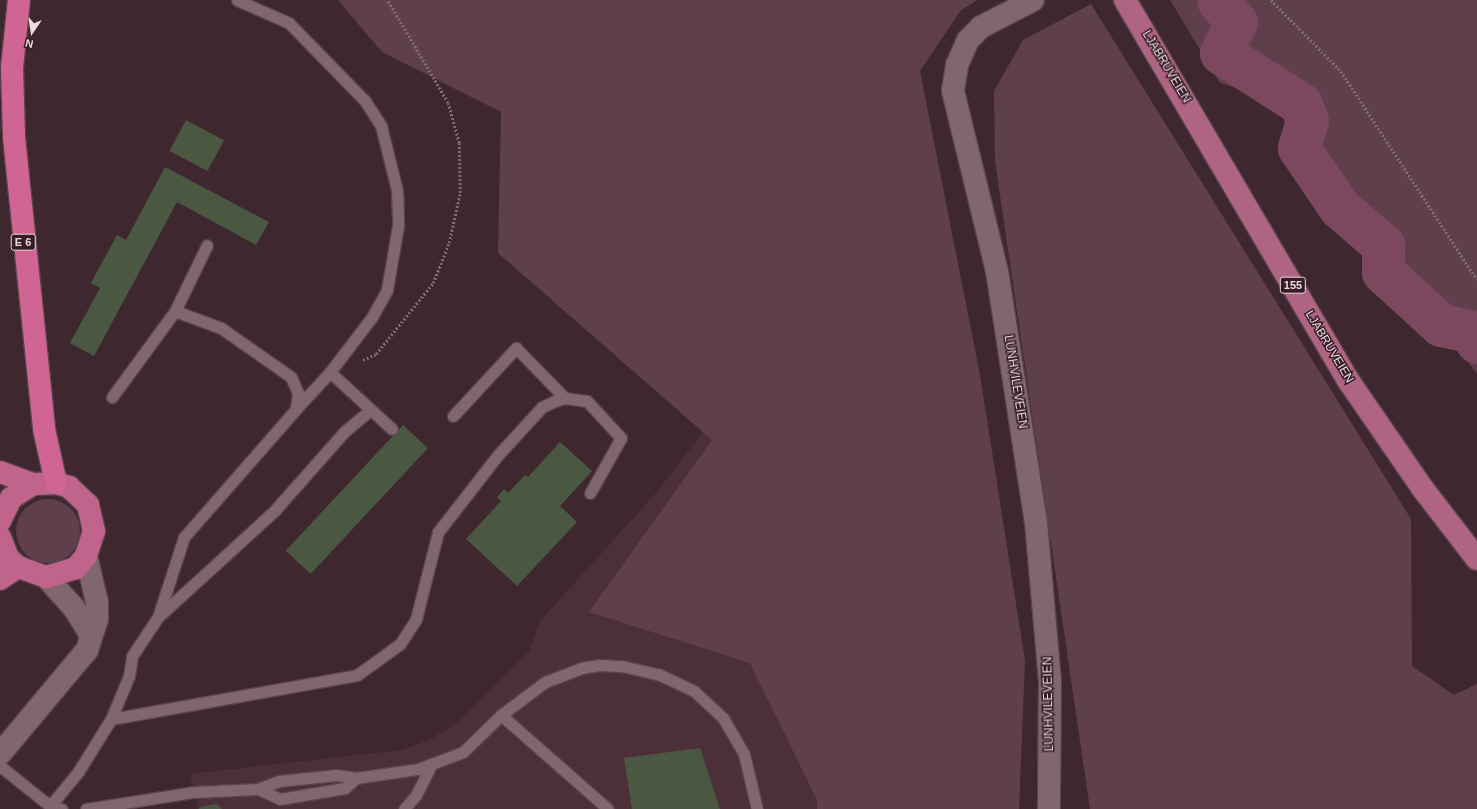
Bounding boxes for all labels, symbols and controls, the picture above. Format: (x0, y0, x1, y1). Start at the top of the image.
north arrow (12, 12, 52, 52)
street label: LJABRUVEIEN (1139, 28, 1193, 106)
text: N (24, 37, 35, 50)
road number: E 6 (10, 233, 36, 251)
road number: 155 (1279, 276, 1307, 294)
street label: LJABRUVEIEN (1302, 308, 1356, 386)
street label: LUNHVILEVEIEN (1000, 334, 1030, 430)
street label: LUNHVILEVEIEN (1041, 657, 1057, 751)

